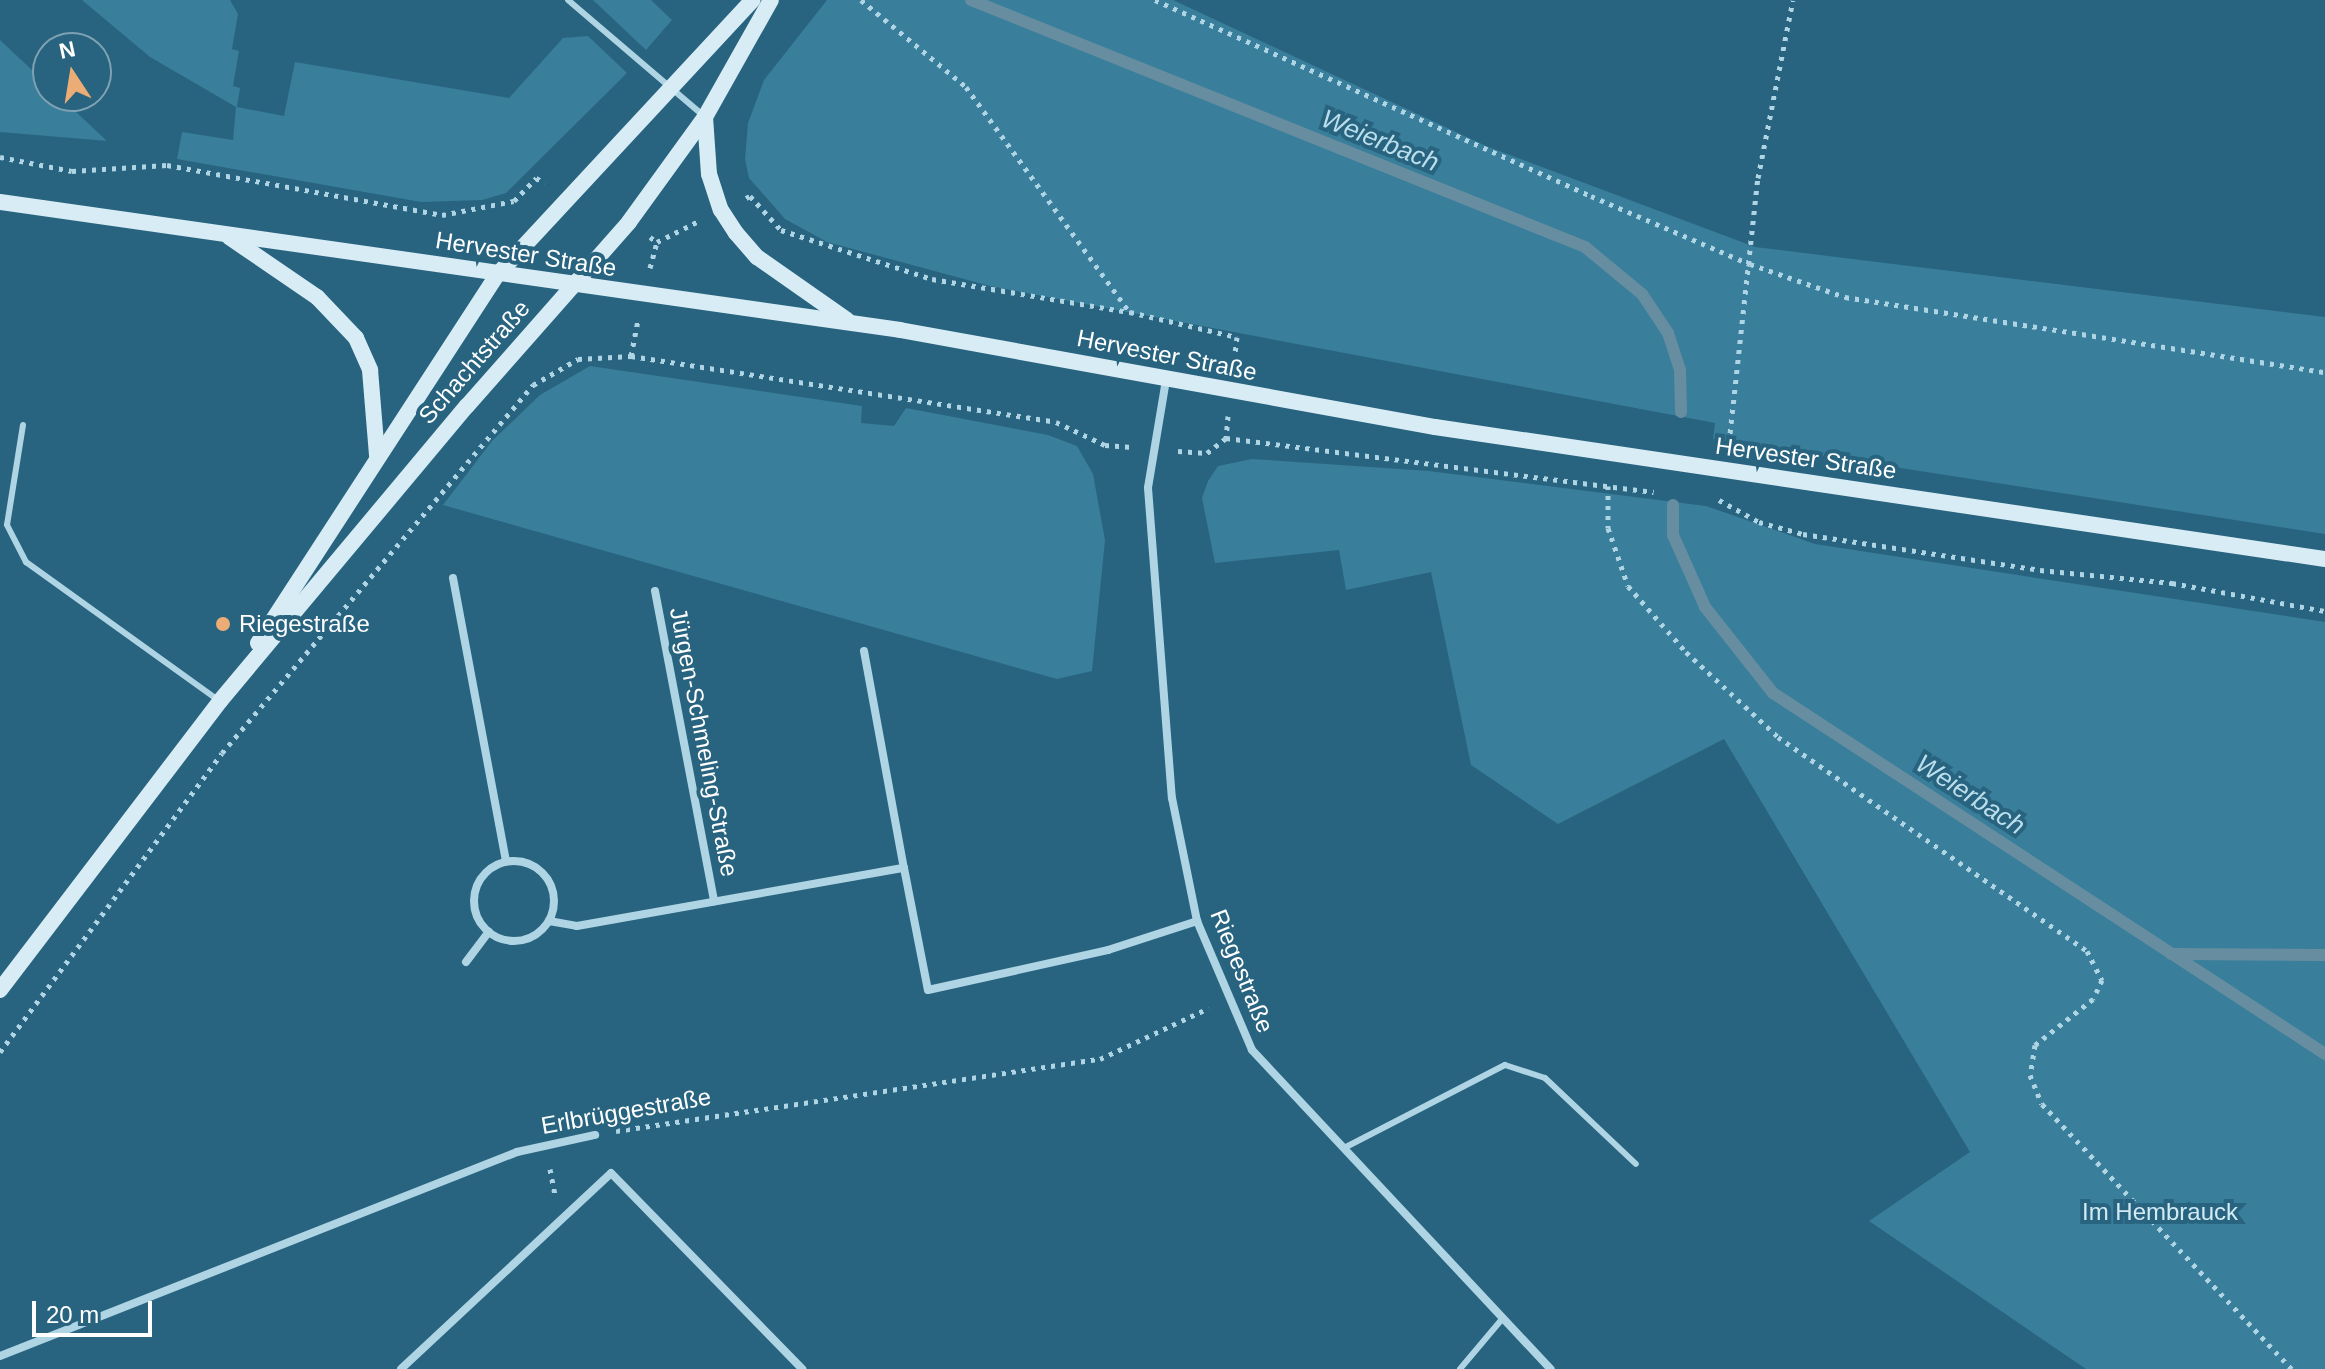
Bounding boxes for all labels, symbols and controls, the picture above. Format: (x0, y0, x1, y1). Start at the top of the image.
north arrow (32, 32, 112, 112)
text: N (57, 36, 78, 64)
water label: Weierbach (1317, 103, 1443, 179)
street label: Hervester Straße (434, 225, 618, 283)
street label: Schachtstraße (412, 294, 536, 430)
street label: Hervester Straße (1075, 323, 1259, 387)
street label: Hervester Straße (1714, 431, 1898, 485)
street label: Jürgen-Schmeling-Straße (664, 605, 744, 879)
place label: Riegestraße (239, 610, 370, 638)
marker: Riegestraße (214, 615, 232, 633)
water label: Weierbach (1910, 748, 2030, 842)
street label: Riegestraße (1204, 905, 1280, 1037)
street label: Erlbrüggestraße (539, 1082, 713, 1140)
park label: Im Hembrauck (2082, 1198, 2238, 1226)
scale bar (36, 1285, 156, 1335)
text: 20 m (46, 1301, 99, 1328)

